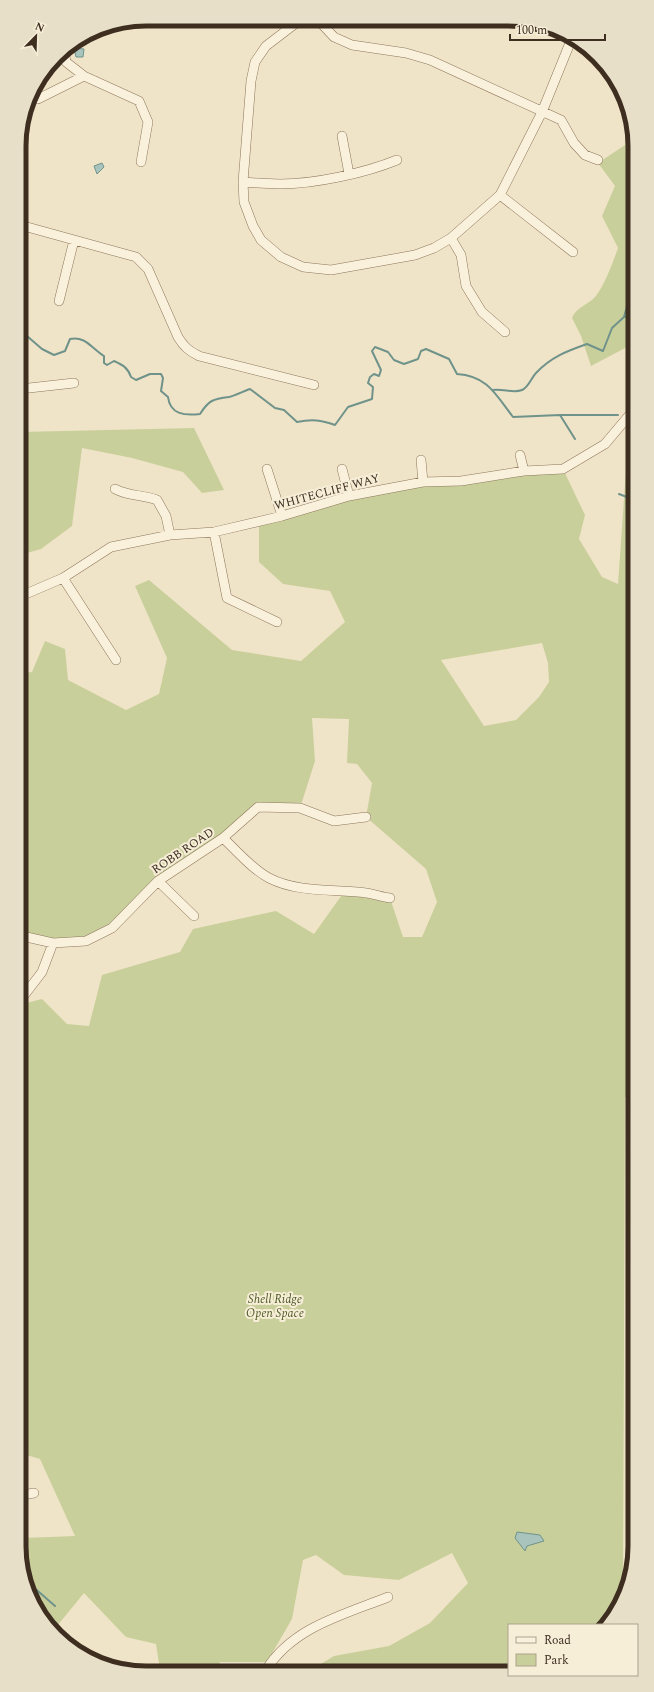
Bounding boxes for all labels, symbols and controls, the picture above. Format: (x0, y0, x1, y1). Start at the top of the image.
north arrow (16, 16, 56, 56)
scale bar (510, 16, 605, 42)
text: N (32, 18, 47, 37)
text: 100 m (516, 21, 547, 40)
street label: WHITECLIFF WAY (272, 469, 382, 515)
street label: ROBB ROAD (148, 823, 218, 879)
park label: Shell Ridge Open Space (246, 1290, 304, 1323)
legend (508, 1624, 638, 1676)
text: Road (544, 1631, 571, 1650)
text: Park (544, 1651, 569, 1670)

